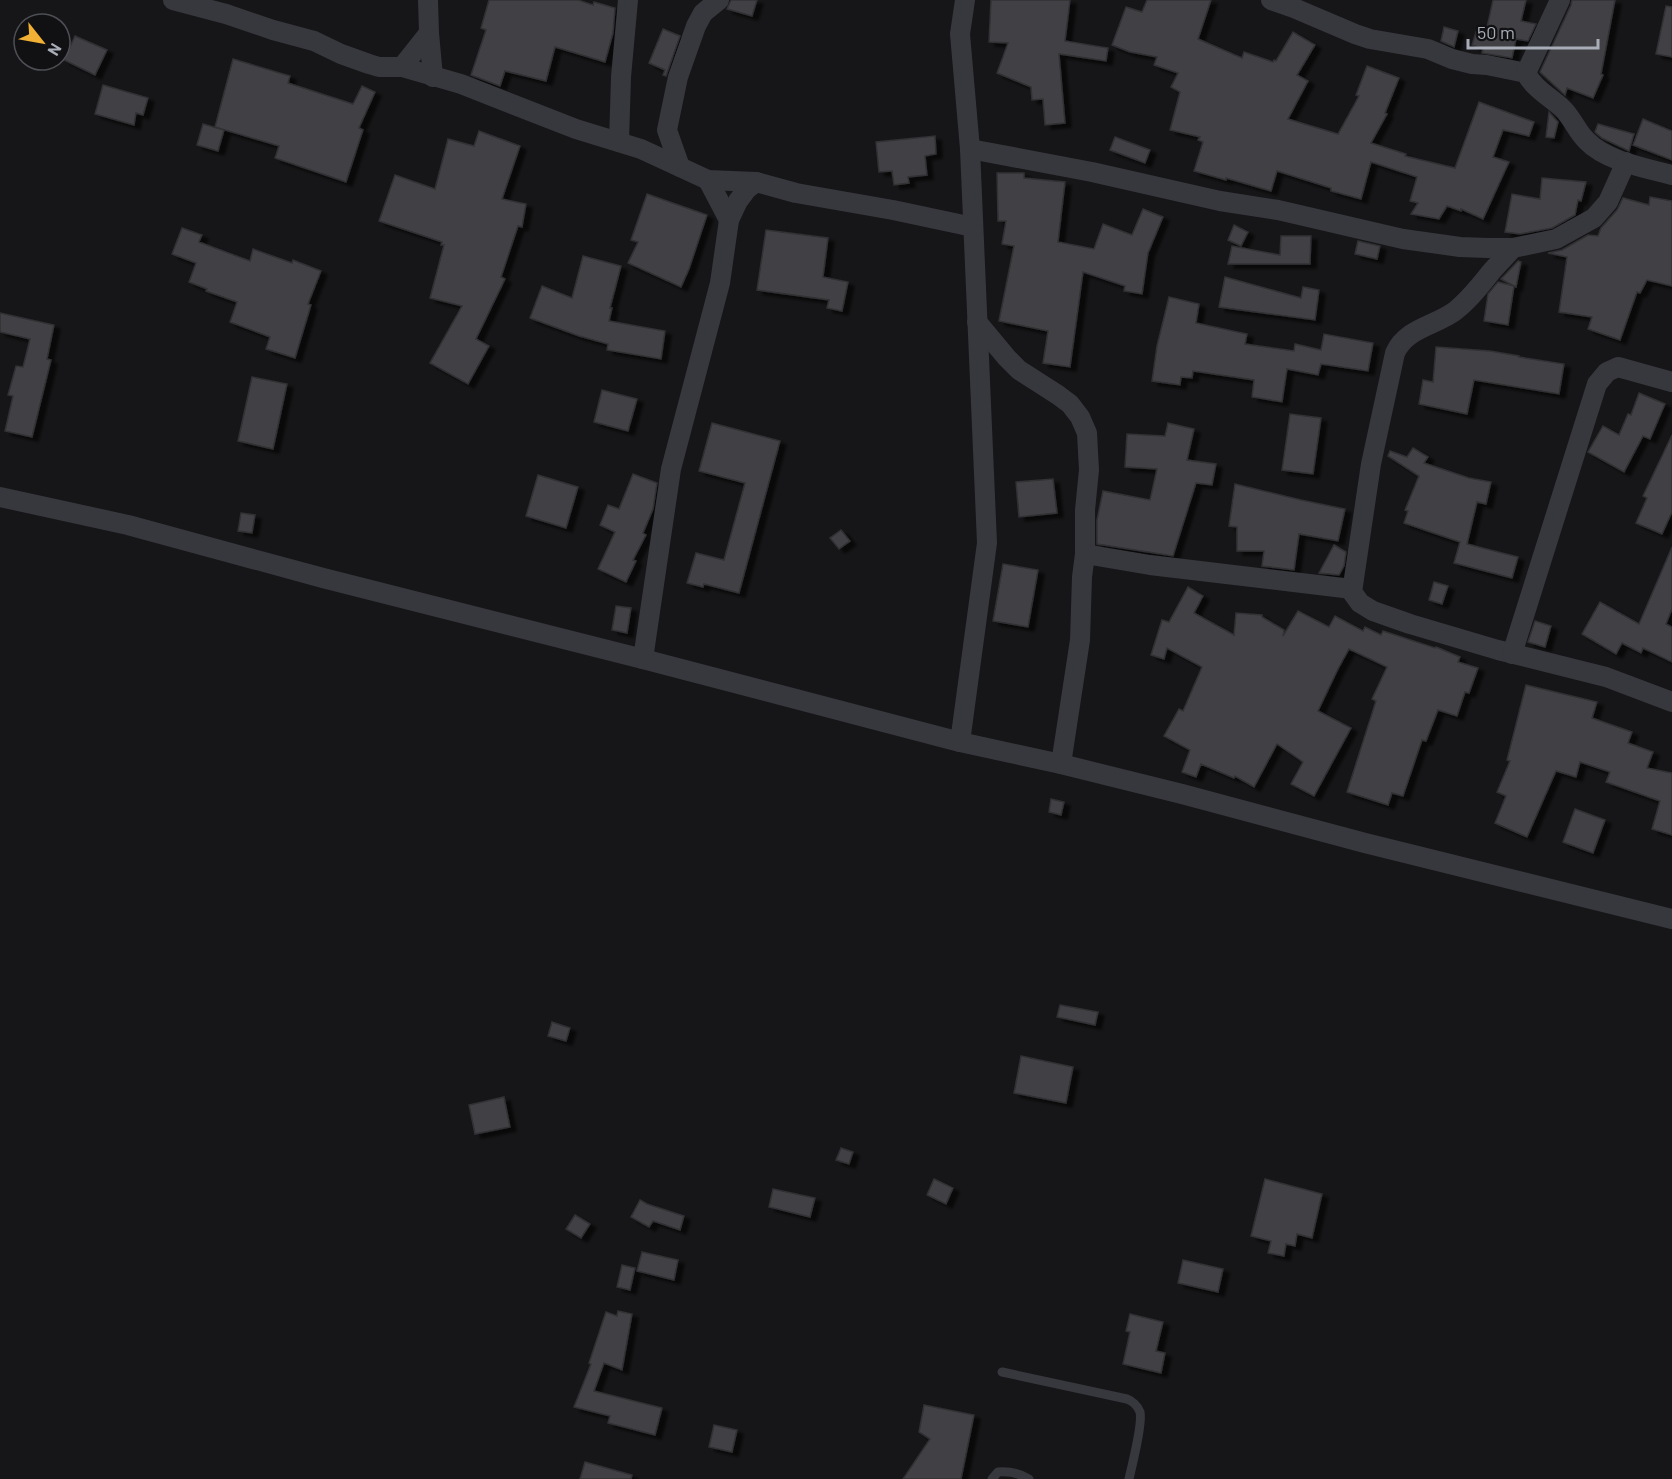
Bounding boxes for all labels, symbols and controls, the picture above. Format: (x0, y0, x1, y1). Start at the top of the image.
north arrow (12, 12, 72, 72)
scale bar (1468, 12, 1598, 50)
text: 50 m (1477, 21, 1515, 43)
text: N (44, 41, 66, 59)

